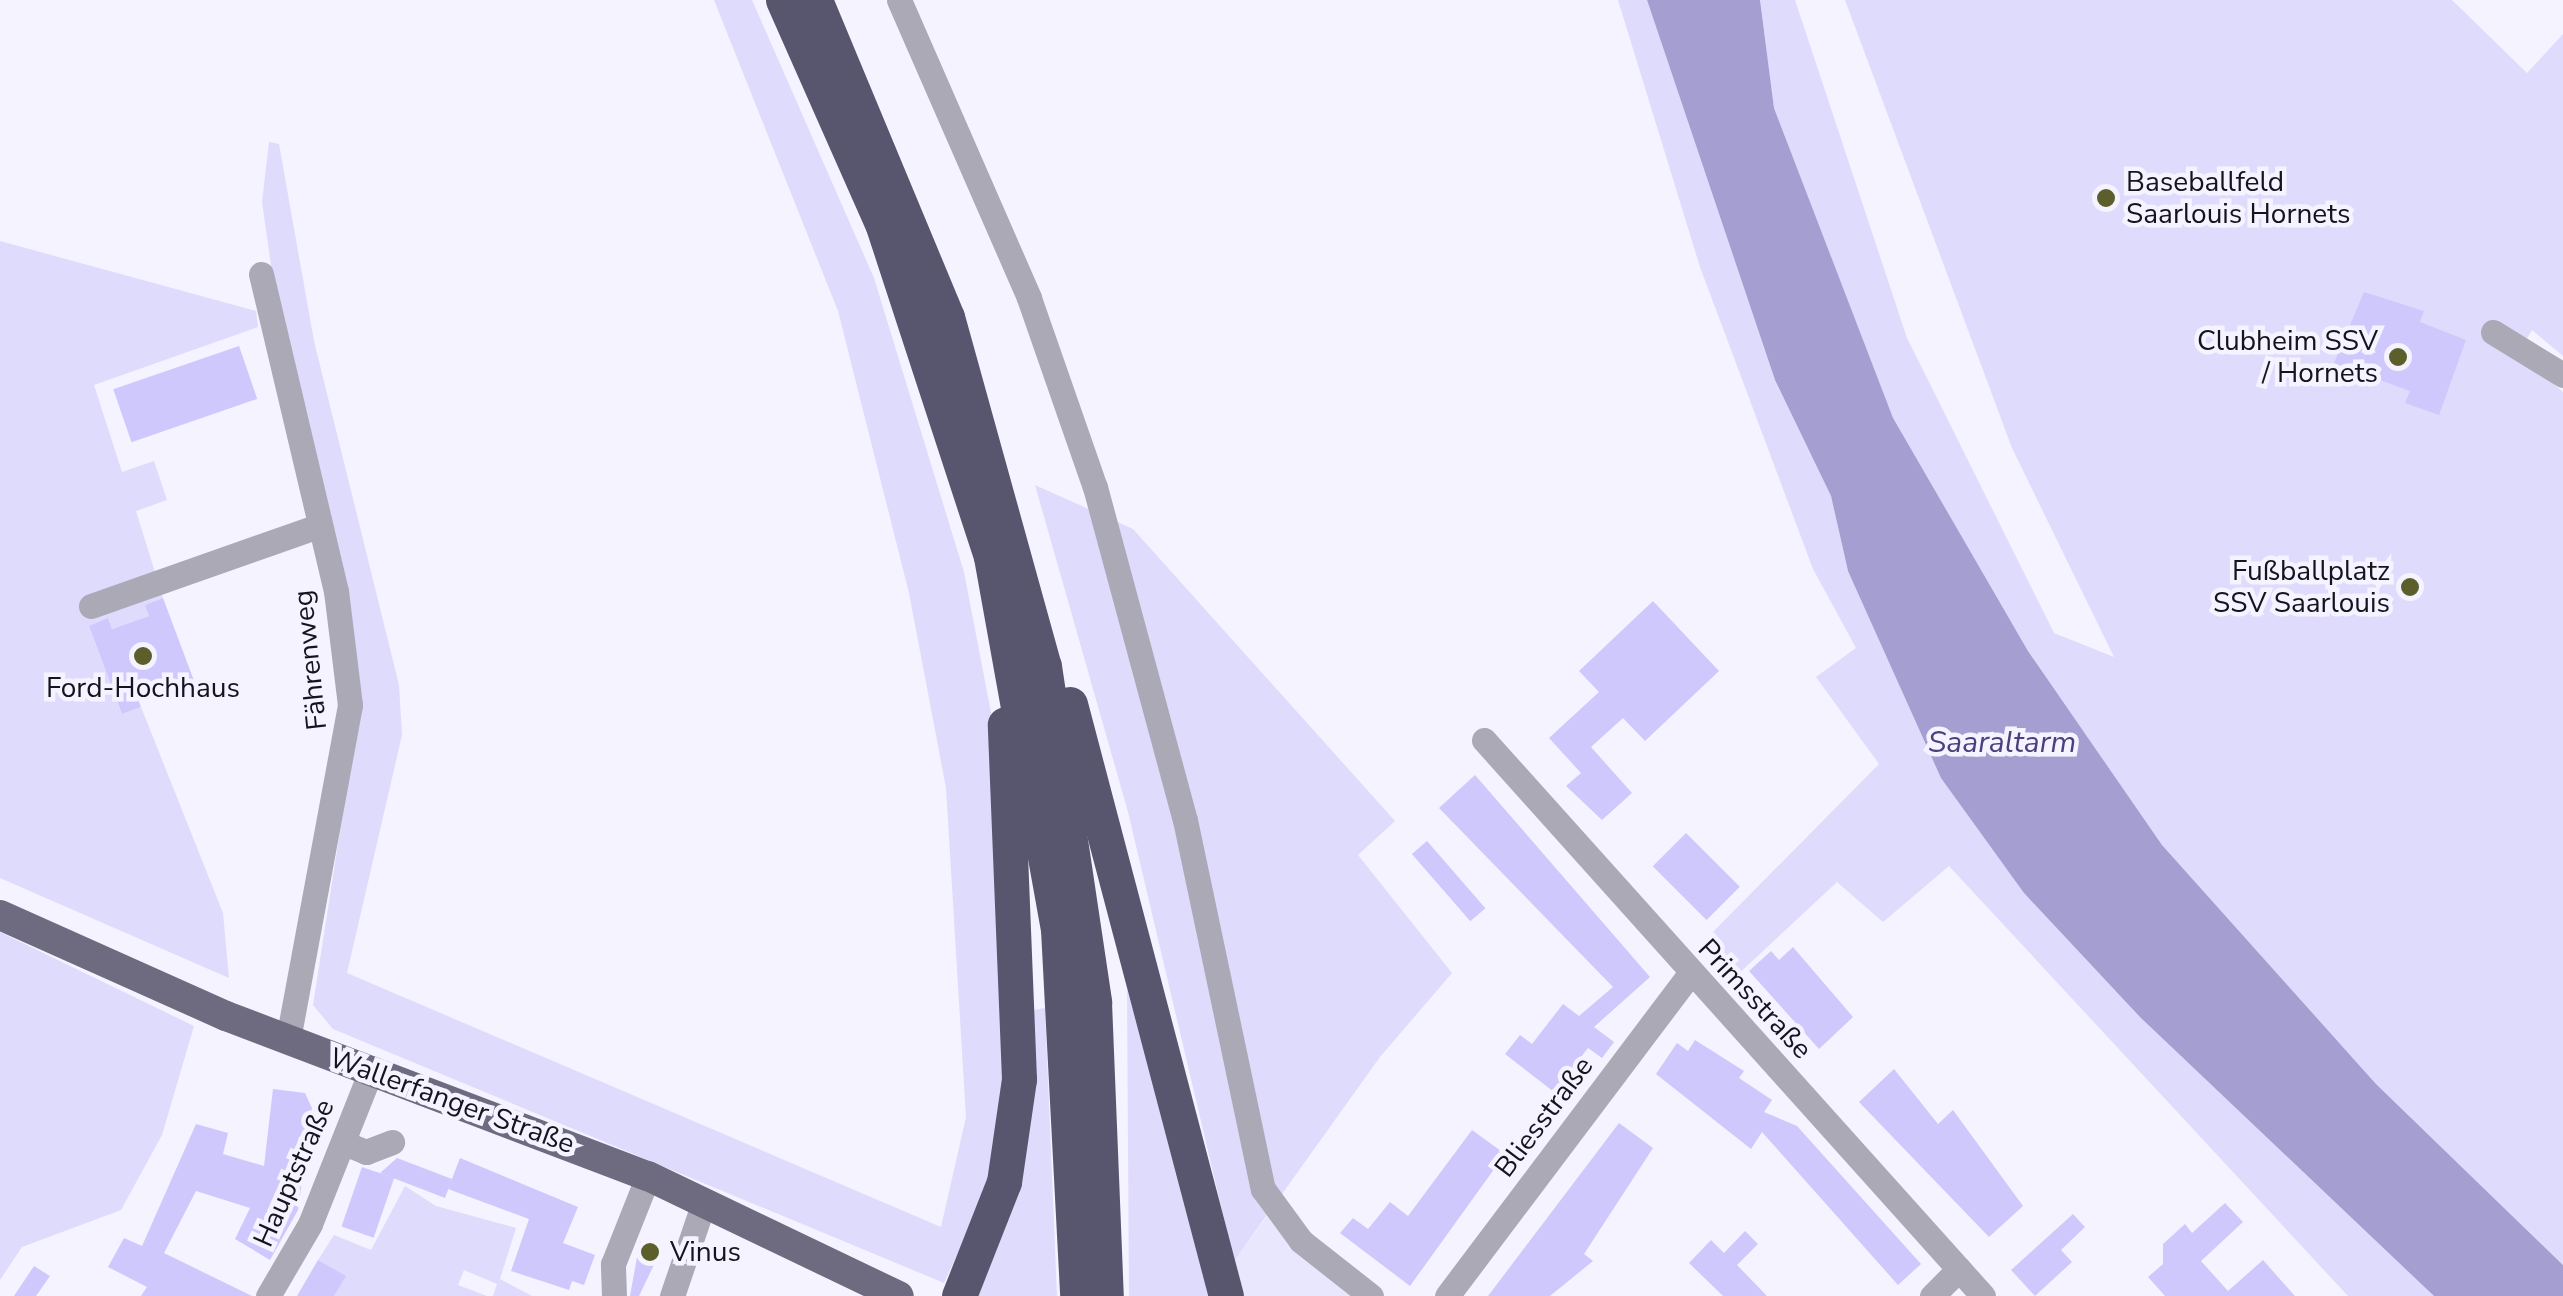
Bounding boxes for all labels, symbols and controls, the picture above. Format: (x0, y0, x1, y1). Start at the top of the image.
place label: Baseballfeld Saarlouis Hornets (2126, 165, 2350, 231)
marker: Baseballfeld Saarlouis Hornets (2095, 187, 2117, 209)
place label: Clubheim SSV / Hornets (2197, 324, 2378, 390)
marker: Clubheim SSV / Hornets (2387, 346, 2409, 368)
place label: Fußballplatz SSV Saarlouis (2213, 554, 2390, 620)
marker: Fußballplatz SSV Saarlouis (2399, 576, 2421, 598)
street label: Fährenweg (286, 588, 334, 732)
marker: Ford-Hochhaus (132, 645, 154, 667)
place label: Ford-Hochhaus (46, 671, 240, 705)
water label: Saaraltarm (1928, 725, 2076, 761)
street label: Primsstraße (1691, 932, 1819, 1066)
street label: Wallerfanger Straße (325, 1041, 579, 1161)
street label: Bliesstraße (1488, 1050, 1600, 1184)
street label: Hauptstraße (247, 1094, 341, 1252)
place label: Vinus (670, 1235, 741, 1269)
marker: Vinus (639, 1241, 661, 1263)

